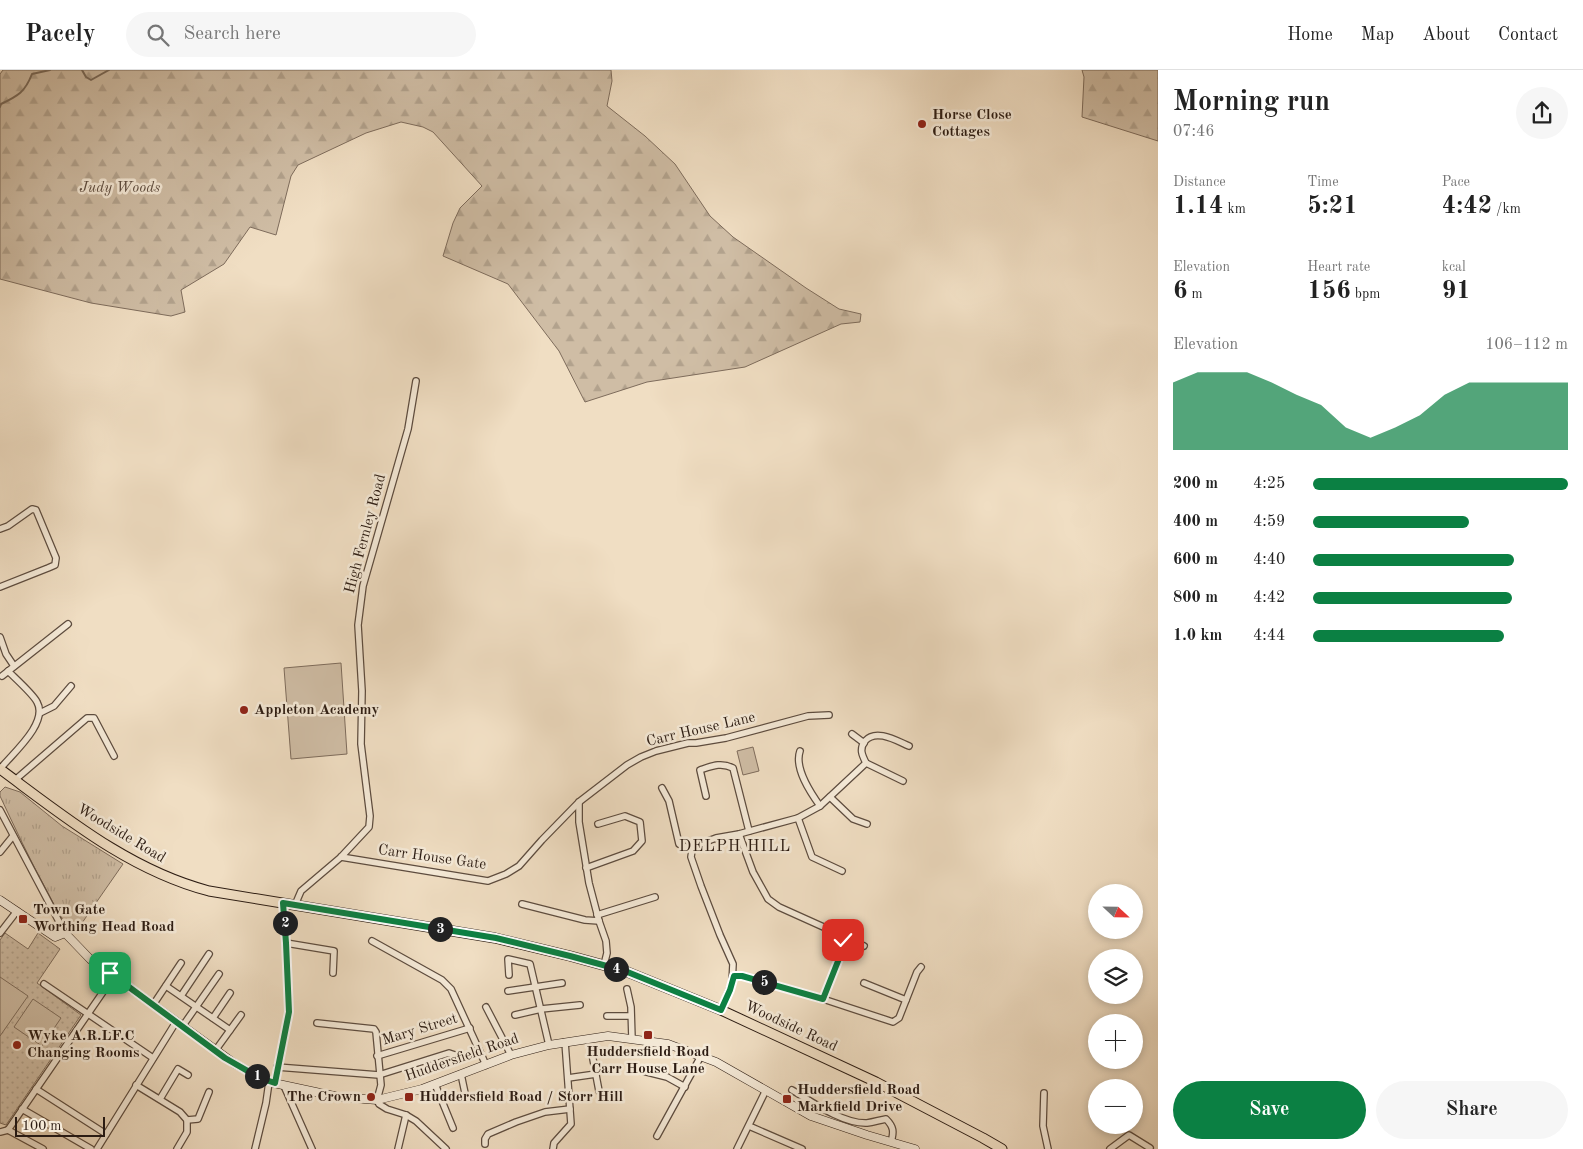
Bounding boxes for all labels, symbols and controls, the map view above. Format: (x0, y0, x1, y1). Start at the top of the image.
search box (126, 12, 476, 57)
icon: search (144, 21, 172, 49)
text: Pacely (25, 23, 96, 47)
text: Search here (184, 25, 281, 44)
text: Home (1287, 26, 1333, 44)
text: Map (1361, 26, 1394, 44)
text: About (1422, 26, 1470, 44)
text: Contact (1498, 26, 1558, 44)
button: share (1516, 87, 1568, 139)
text: Morning run (1173, 89, 1330, 117)
place label: Horse Close Cottages (932, 108, 1012, 140)
marker: Horse Close Cottages (916, 118, 928, 130)
text: 07:46 (1173, 124, 1215, 140)
text: Distance (1173, 175, 1226, 189)
text: Time (1307, 175, 1339, 189)
text: Pace (1442, 175, 1470, 189)
park label: Judy Woods (80, 181, 160, 196)
text: 1.14 (1173, 194, 1224, 219)
text: 5:21 (1307, 194, 1358, 219)
text: 4:42 (1442, 194, 1492, 219)
text: km (1224, 202, 1246, 216)
text: /km (1492, 202, 1521, 216)
text: Elevation (1173, 260, 1230, 274)
text: Heart rate (1307, 260, 1370, 274)
text: kcal (1442, 260, 1466, 274)
text: 6 (1173, 279, 1188, 304)
text: 156 (1307, 279, 1351, 304)
text: 91 (1442, 279, 1471, 304)
text: m (1188, 287, 1203, 301)
text: bpm (1351, 287, 1380, 301)
text: Elevation (1173, 337, 1238, 353)
text: 106–112 m (1485, 337, 1568, 353)
street label: High Fernley Road (343, 472, 389, 595)
text: 200 m (1173, 476, 1218, 492)
text: 4:25 (1253, 476, 1285, 492)
text: 400 m (1173, 514, 1218, 530)
text: 4:59 (1253, 514, 1285, 530)
text: 600 m (1173, 552, 1218, 568)
text: 4:40 (1253, 552, 1285, 568)
text: 800 m (1173, 590, 1218, 606)
text: 4:42 (1253, 590, 1285, 606)
text: 1.0 km (1173, 628, 1222, 644)
text: 4:44 (1253, 628, 1285, 644)
place label: Appleton Academy (254, 703, 379, 718)
marker: Appleton Academy (238, 704, 250, 716)
street label: Carr House Lane (645, 710, 757, 750)
street label: Woodside Road (74, 802, 168, 866)
district label: DELPH HILL (679, 839, 791, 855)
street label: Carr House Gate (377, 843, 487, 873)
north arrow (1088, 884, 1142, 939)
map controls (1088, 884, 1143, 1134)
place label: Town Gate Worthing Head Road (33, 903, 174, 935)
pin: 2 (272, 910, 298, 936)
marker: Town Gate Worthing Head Road (17, 913, 29, 925)
text: 2 (281, 916, 290, 930)
pin: 3 (428, 916, 452, 942)
pin (822, 919, 864, 961)
text: 3 (436, 922, 445, 936)
icon: check (829, 926, 857, 954)
button: layers (1088, 949, 1143, 1004)
pin (89, 952, 131, 994)
pin: 4 (604, 956, 628, 982)
icon: arrive (96, 959, 124, 987)
text: 4 (612, 962, 621, 976)
pin: 5 (752, 970, 776, 994)
text: 5 (760, 975, 769, 989)
street label: Woodside Road (742, 999, 840, 1055)
street label: Mary Street (380, 1011, 460, 1049)
button: + (1088, 1014, 1143, 1069)
place label: Wyke A.R.LF.C Changing Rooms (27, 1029, 139, 1061)
marker: Huddersfield Road Carr House Lane (642, 1029, 654, 1041)
street label: Huddersfield Road (403, 1031, 521, 1085)
marker: Wyke A.R.LF.C Changing Rooms (11, 1039, 23, 1051)
place label: Huddersfield Road Carr House Lane (586, 1045, 710, 1077)
pin: 1 (244, 1064, 270, 1088)
text: 1 (253, 1069, 262, 1083)
button: − (1088, 1079, 1143, 1134)
button: Save (1173, 1081, 1366, 1139)
button: Share (1376, 1081, 1568, 1139)
place label: Huddersfield Road Markfield Drive (797, 1083, 920, 1115)
place label: The Crown (287, 1090, 361, 1105)
place label: Huddersfield Road / Storr Hill (419, 1090, 624, 1105)
marker: The Crown (365, 1091, 377, 1103)
marker: Huddersfield Road / Storr Hill (403, 1091, 415, 1103)
marker: Huddersfield Road Markfield Drive (781, 1093, 793, 1105)
scale bar (15, 1114, 105, 1137)
text: 100 m (22, 1119, 61, 1133)

